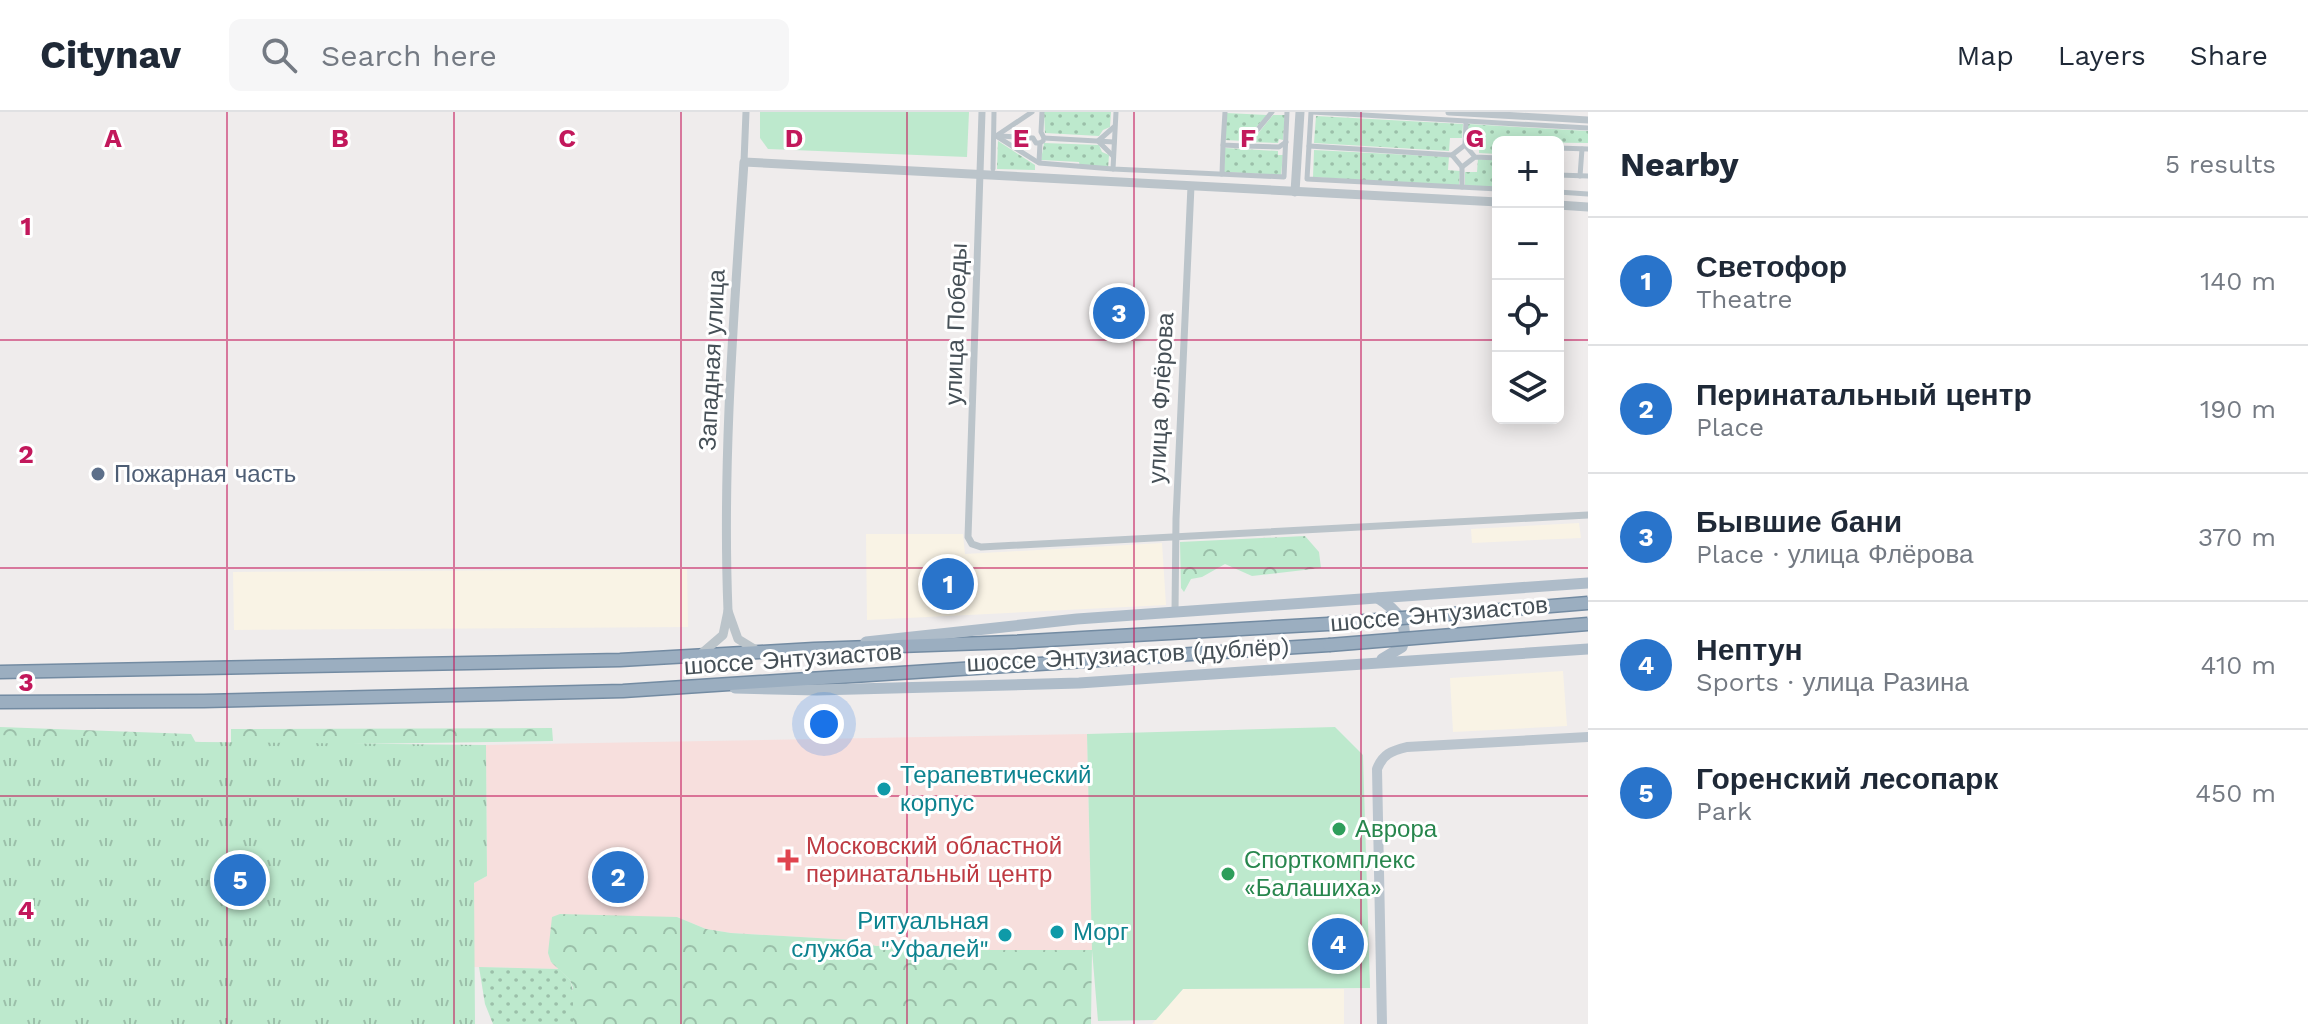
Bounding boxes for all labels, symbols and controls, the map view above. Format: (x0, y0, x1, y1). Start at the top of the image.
search box (229, 19, 789, 91)
text: Citynav (40, 33, 181, 77)
icon: search (257, 33, 301, 77)
text: Search here (321, 38, 497, 73)
text: Map (1957, 39, 2014, 72)
text: Layers (2058, 39, 2146, 72)
text: Share (2190, 39, 2268, 72)
text: A (104, 123, 122, 153)
text: B (331, 123, 349, 153)
text: C (558, 123, 576, 153)
text: D (785, 123, 803, 153)
text: E (1013, 123, 1029, 153)
text: F (1240, 123, 1256, 153)
text: G (1466, 123, 1484, 153)
map controls (1492, 136, 1564, 424)
button: + (1492, 136, 1564, 208)
text: Nearby (1620, 144, 1739, 184)
text: 5 results (2165, 149, 2276, 179)
button: − (1492, 208, 1564, 280)
text: 1 (20, 211, 32, 241)
street label: улица Победы (939, 242, 973, 406)
text: Светофор (1696, 249, 1847, 284)
text: 1 (1640, 266, 1652, 296)
text: 140 m (2200, 266, 2276, 296)
street label: Западная улица (693, 268, 731, 452)
button: locate (1492, 280, 1564, 352)
pin: 3 (1093, 283, 1145, 343)
text: Theatre (1696, 284, 1793, 314)
street label: улица Флёрова (1143, 311, 1180, 484)
button: layers (1492, 352, 1564, 424)
text: Перинатальный центр (1696, 377, 2032, 412)
text: 2 (1638, 394, 1654, 424)
text: 190 m (2200, 394, 2276, 424)
text: Place (1696, 412, 1764, 442)
text: 2 (18, 439, 34, 469)
place label: Пожарная часть (114, 460, 296, 488)
marker: Пожарная часть (89, 465, 107, 483)
text: Бывшие бани (1696, 504, 1902, 539)
text: 3 (1638, 522, 1654, 552)
text: 370 m (2198, 522, 2276, 552)
text: Place · улица Флёрова (1696, 539, 1973, 569)
pin: 1 (922, 554, 974, 614)
street label: шоссе Энтузиастов (1329, 591, 1549, 637)
text: Нептун (1696, 632, 1803, 667)
street label: шоссе Энтузиастов (дублёр) (966, 633, 1290, 677)
street label: шоссе Энтузиастов (683, 637, 903, 681)
text: 4 (1638, 650, 1654, 680)
text: 410 m (2201, 650, 2276, 680)
text: 3 (18, 667, 34, 697)
text: Sports · улица Разина (1696, 667, 1969, 697)
your location (804, 704, 844, 744)
place label: Терапевтический корпус (900, 761, 1091, 817)
text: Горенский лесопарк (1696, 761, 1998, 796)
text: 5 (1638, 778, 1654, 808)
text: 450 m (2195, 778, 2276, 808)
marker: Терапевтический корпус (875, 780, 893, 798)
text: Park (1696, 796, 1752, 826)
place label: Аврора (1355, 815, 1438, 843)
marker: Аврора (1330, 820, 1348, 838)
place label: Московский областной перинатальный центр (806, 832, 1062, 888)
place label: Спорткомплекс «Балашиха» (1244, 846, 1415, 902)
pin: 2 (592, 847, 644, 907)
marker: Московский областной перинатальный центр (777, 849, 799, 871)
pin: 5 (214, 850, 266, 910)
marker: Спорткомплекс «Балашиха» (1219, 865, 1237, 883)
text: 4 (18, 895, 35, 925)
place label: Ритуальная служба "Уфалей" (791, 907, 989, 963)
pin: 4 (1312, 914, 1364, 974)
place label: Морг (1073, 918, 1129, 946)
marker: Морг (1048, 923, 1066, 941)
marker: Ритуальная служба "Уфалей" (996, 926, 1014, 944)

